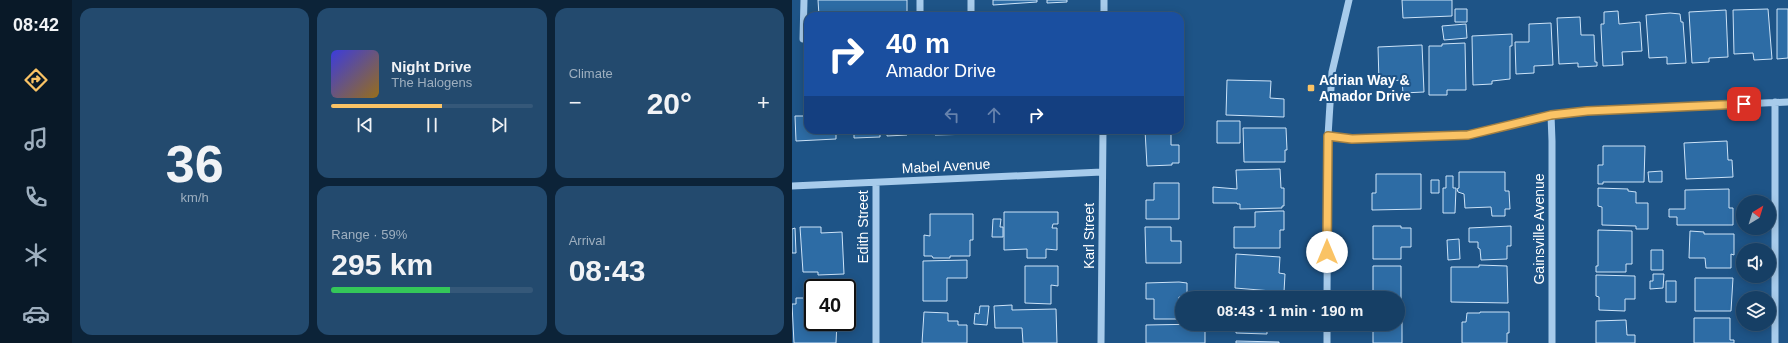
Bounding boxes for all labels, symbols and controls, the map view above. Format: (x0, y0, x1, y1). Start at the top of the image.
text: 08:42 (13, 15, 59, 35)
icon: right (820, 28, 872, 80)
text: 40 m (886, 28, 950, 59)
text: Night Drive (391, 58, 471, 75)
text: Amador Drive (886, 61, 996, 81)
icon: directions (22, 66, 50, 94)
text: Climate (569, 66, 613, 81)
place label: Adrian Way & Amador Drive (1319, 72, 1411, 104)
text: The Halogens (391, 75, 472, 90)
marker: Adrian Way & Amador Drive (1306, 83, 1316, 93)
text: 20° (647, 87, 692, 120)
pin (1727, 87, 1761, 121)
text: − (569, 90, 582, 115)
text: + (757, 90, 770, 115)
icon: arrive (1733, 93, 1755, 115)
icon: left (941, 104, 963, 126)
icon: ahead (983, 104, 1005, 126)
icon: right (1025, 104, 1047, 126)
icon: previous (354, 114, 376, 136)
icon: pause (421, 114, 443, 136)
icon: next (488, 114, 510, 136)
icon: music (22, 125, 50, 153)
text: 36 (166, 135, 224, 193)
street label: Mabel Avenue (901, 156, 991, 176)
street label: Gainsville Avenue (1531, 173, 1547, 285)
icon: phone (22, 183, 50, 211)
text: km/h (181, 190, 209, 205)
street label: Edith Street (855, 190, 871, 264)
north arrow (1736, 195, 1776, 235)
map controls (1736, 195, 1776, 331)
street label: Karl Street (1081, 203, 1097, 269)
text: Range · 59% (331, 227, 407, 242)
position arrow (1306, 231, 1348, 273)
text: Arrival (569, 233, 606, 248)
icon: climate (22, 241, 50, 269)
button: sound (1736, 243, 1776, 283)
text: 295 km (331, 248, 433, 281)
text: 08:43 (569, 254, 645, 287)
speed limit sign: 40 (804, 279, 856, 331)
button: layers (1736, 291, 1776, 331)
icon: car (22, 300, 50, 328)
text: 08:43 · 1 min · 190 m (1217, 302, 1363, 319)

